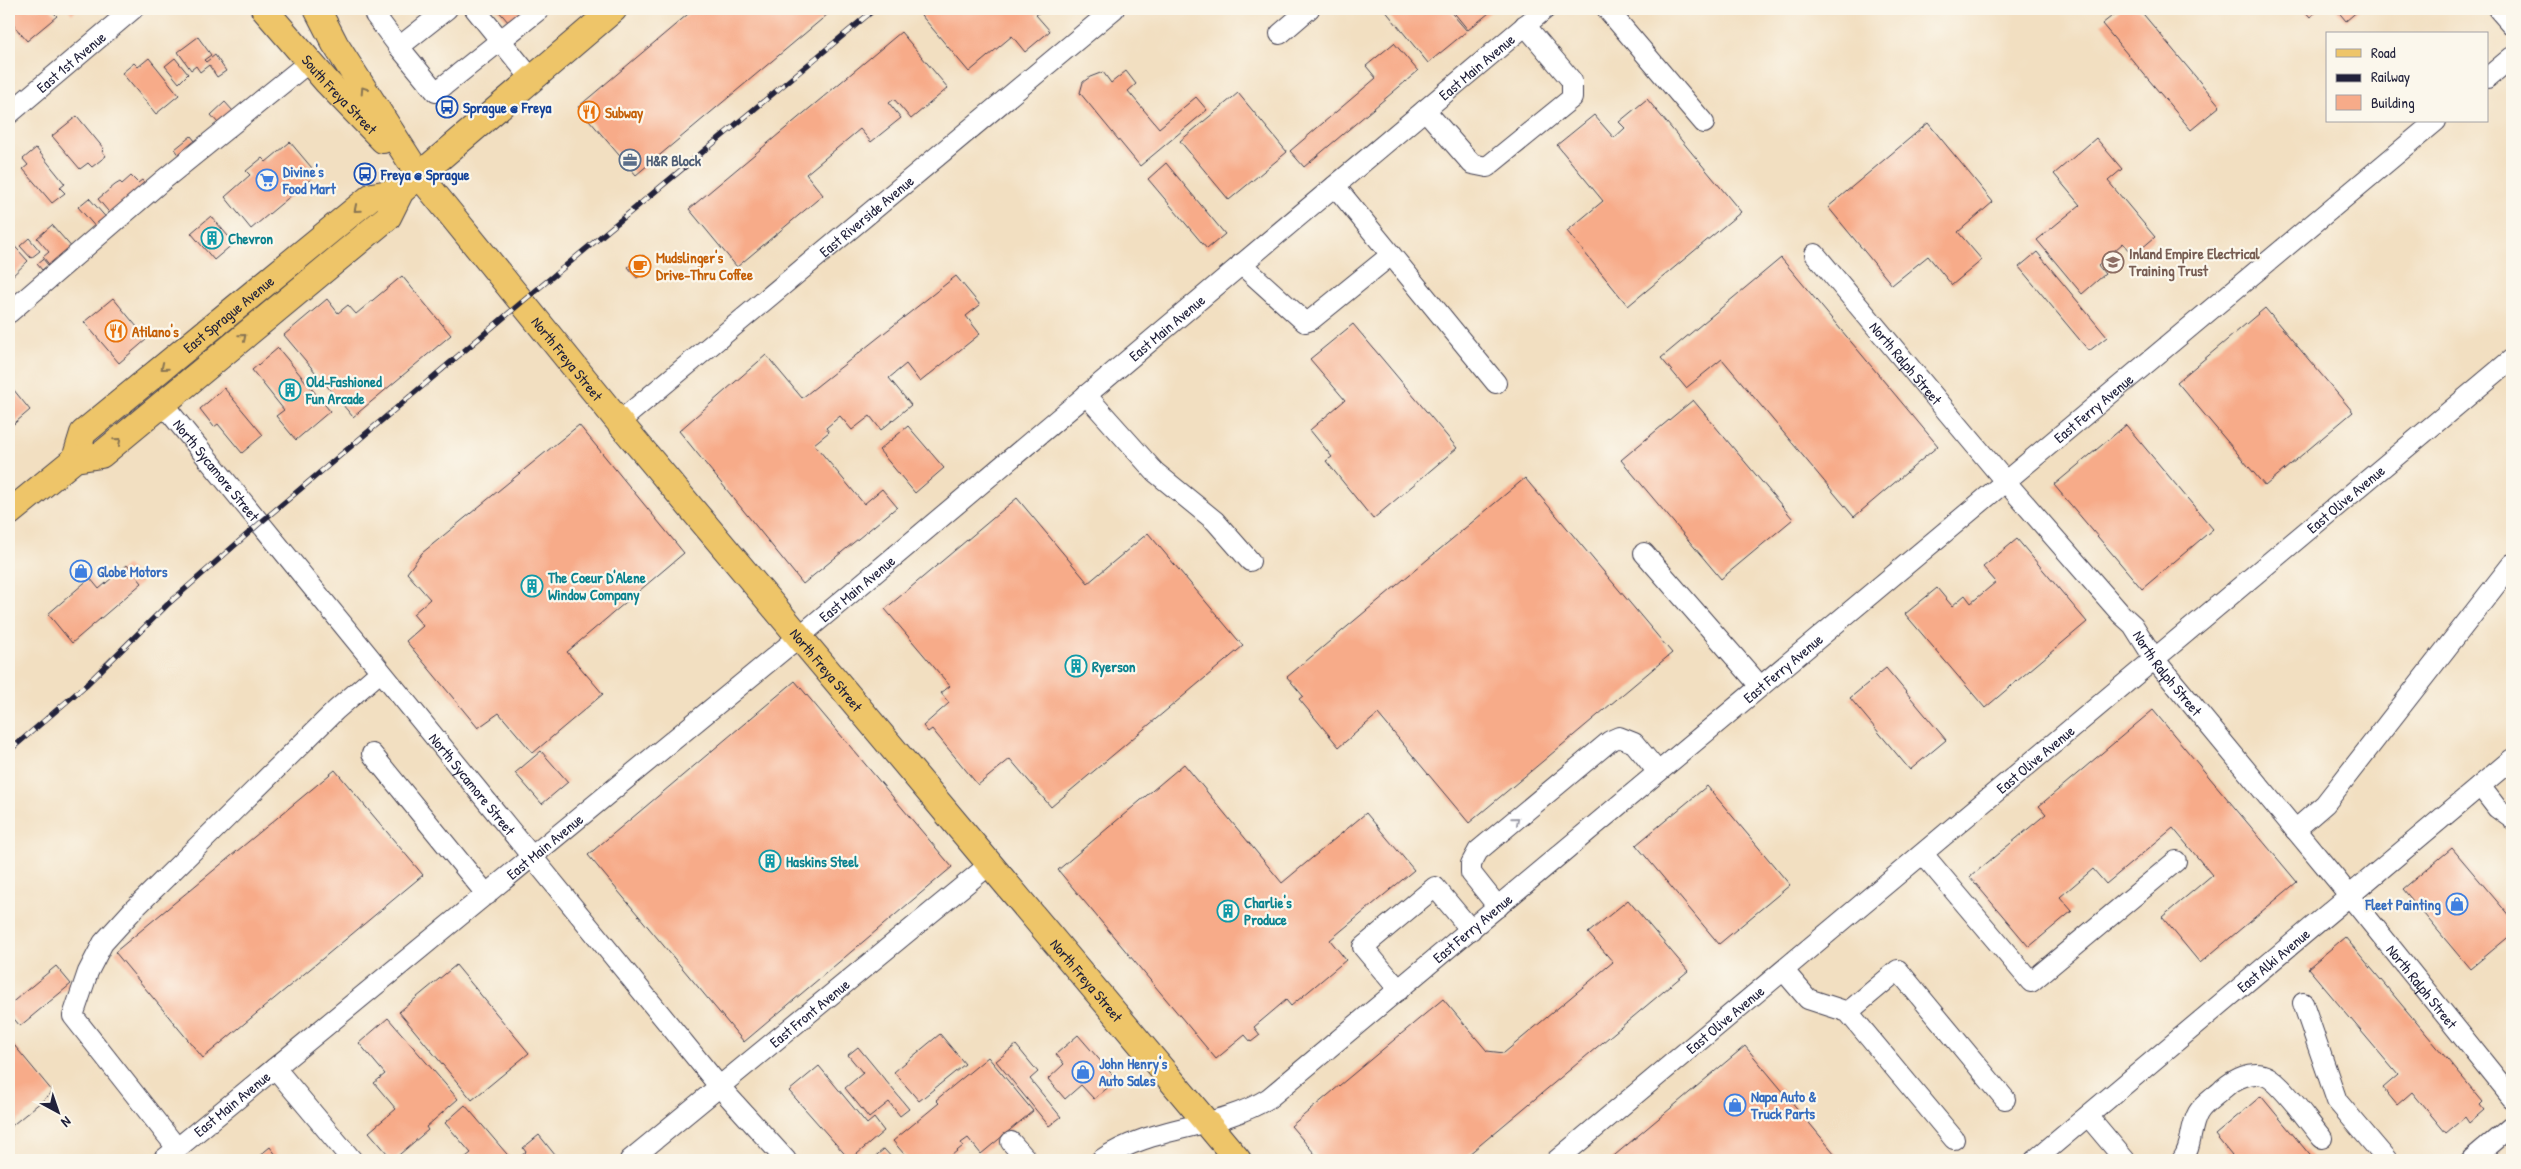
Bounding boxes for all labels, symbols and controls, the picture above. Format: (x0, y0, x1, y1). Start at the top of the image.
street label: East 1st Avenue (32, 26, 110, 97)
street label: East Main Avenue (1434, 29, 1519, 105)
legend (2326, 32, 2488, 122)
text: Road (2371, 42, 2396, 63)
street label: South Freya Street (297, 50, 383, 139)
text: Railway (2371, 66, 2410, 87)
one-way arrow (361, 87, 371, 96)
text: Building (2371, 92, 2415, 113)
bus stop icon: Sprague @ Freya (435, 95, 459, 119)
place label: Sprague @ Freya (463, 97, 551, 119)
restaurant icon: Subway (577, 100, 601, 124)
place label: Subway (605, 102, 644, 124)
office icon: H&R Block (618, 148, 642, 172)
place label: H&R Block (646, 150, 702, 171)
place label: Divine's Food Mart (282, 161, 337, 199)
bus stop icon: Freya @ Sprague (353, 162, 377, 186)
place label: Freya @ Sprague (380, 164, 469, 186)
supermarket icon: Divine's Food Mart (255, 168, 279, 192)
street label: East Riverside Avenue (814, 170, 918, 261)
one-way arrow (354, 203, 363, 211)
building icon: Chevron (200, 226, 224, 250)
place label: Chevron (228, 228, 273, 249)
place label: Inland Empire Electrical Training Trust (2128, 243, 2260, 282)
place label: Mudslinger's Drive-Thru Coffee (656, 247, 753, 285)
school or university icon: Inland Empire Electrical Training Trust (2101, 250, 2125, 274)
cafe icon: Mudslinger's Drive-Thru Coffee (628, 254, 652, 278)
street label: East Sprague Avenue (178, 270, 278, 358)
street label: East Main Avenue (1124, 289, 1209, 366)
street label: North Freya Street (527, 312, 609, 406)
street label: North Ralph Street (1865, 317, 1948, 410)
restaurant icon: Atilano's (104, 319, 128, 343)
place label: Atilano's (132, 321, 179, 342)
one-way arrow (237, 335, 246, 343)
one-way arrow (161, 362, 170, 370)
street label: East Ferry Avenue (2049, 368, 2138, 447)
place label: Old-Fashioned Fun Arcade (305, 371, 382, 409)
building icon: Old-Fashioned Fun Arcade (278, 378, 302, 402)
street label: North Sycamore Street (169, 414, 265, 526)
one-way arrow (112, 438, 121, 447)
street label: East Olive Avenue (2302, 460, 2389, 538)
street label: East Main Avenue (814, 550, 899, 626)
shop icon: Globe Motors (69, 559, 93, 583)
place label: Globe Motors (97, 561, 168, 582)
place label: The Coeur D'Alene Window Company (547, 567, 646, 606)
building icon: The Coeur D'Alene Window Company (520, 574, 544, 598)
street label: North Freya Street (786, 623, 868, 716)
street label: North Ralph Street (2128, 626, 2208, 721)
street label: East Ferry Avenue (1738, 628, 1827, 707)
building icon: Ryerson (1064, 654, 1088, 678)
place label: Ryerson (1092, 656, 1136, 678)
street label: East Olive Avenue (1991, 720, 2079, 798)
street label: North Sycamore Street (425, 728, 521, 840)
street label: East Main Avenue (502, 808, 587, 884)
one-way arrow (1510, 817, 1519, 826)
building icon: Haskins Steel (758, 849, 782, 873)
place label: Haskins Steel (786, 851, 859, 872)
street label: East Ferry Avenue (1428, 888, 1517, 967)
place label: Charlie's Produce (1244, 892, 1292, 930)
shop icon: Fleet Painting (2445, 892, 2469, 916)
place label: Fleet Painting (2365, 894, 2441, 916)
building icon: Charlie's Produce (1216, 899, 1240, 923)
street label: East Alki Avenue (2232, 923, 2314, 997)
street label: North Freya Street (1046, 934, 1129, 1027)
street label: North Ralph Street (2382, 940, 2463, 1034)
street label: East Front Avenue (765, 974, 854, 1052)
street label: East Olive Avenue (1681, 980, 1768, 1058)
place label: John Henry's Auto Sales (1099, 1053, 1167, 1091)
shop icon: John Henry's Auto Sales (1071, 1060, 1095, 1084)
street label: East Main Avenue (189, 1066, 275, 1141)
north arrow (32, 1086, 82, 1136)
place label: Napa Auto & Truck Parts (1750, 1086, 1817, 1124)
shop icon: Napa Auto & Truck Parts (1723, 1093, 1747, 1117)
text: N (57, 1113, 76, 1132)

